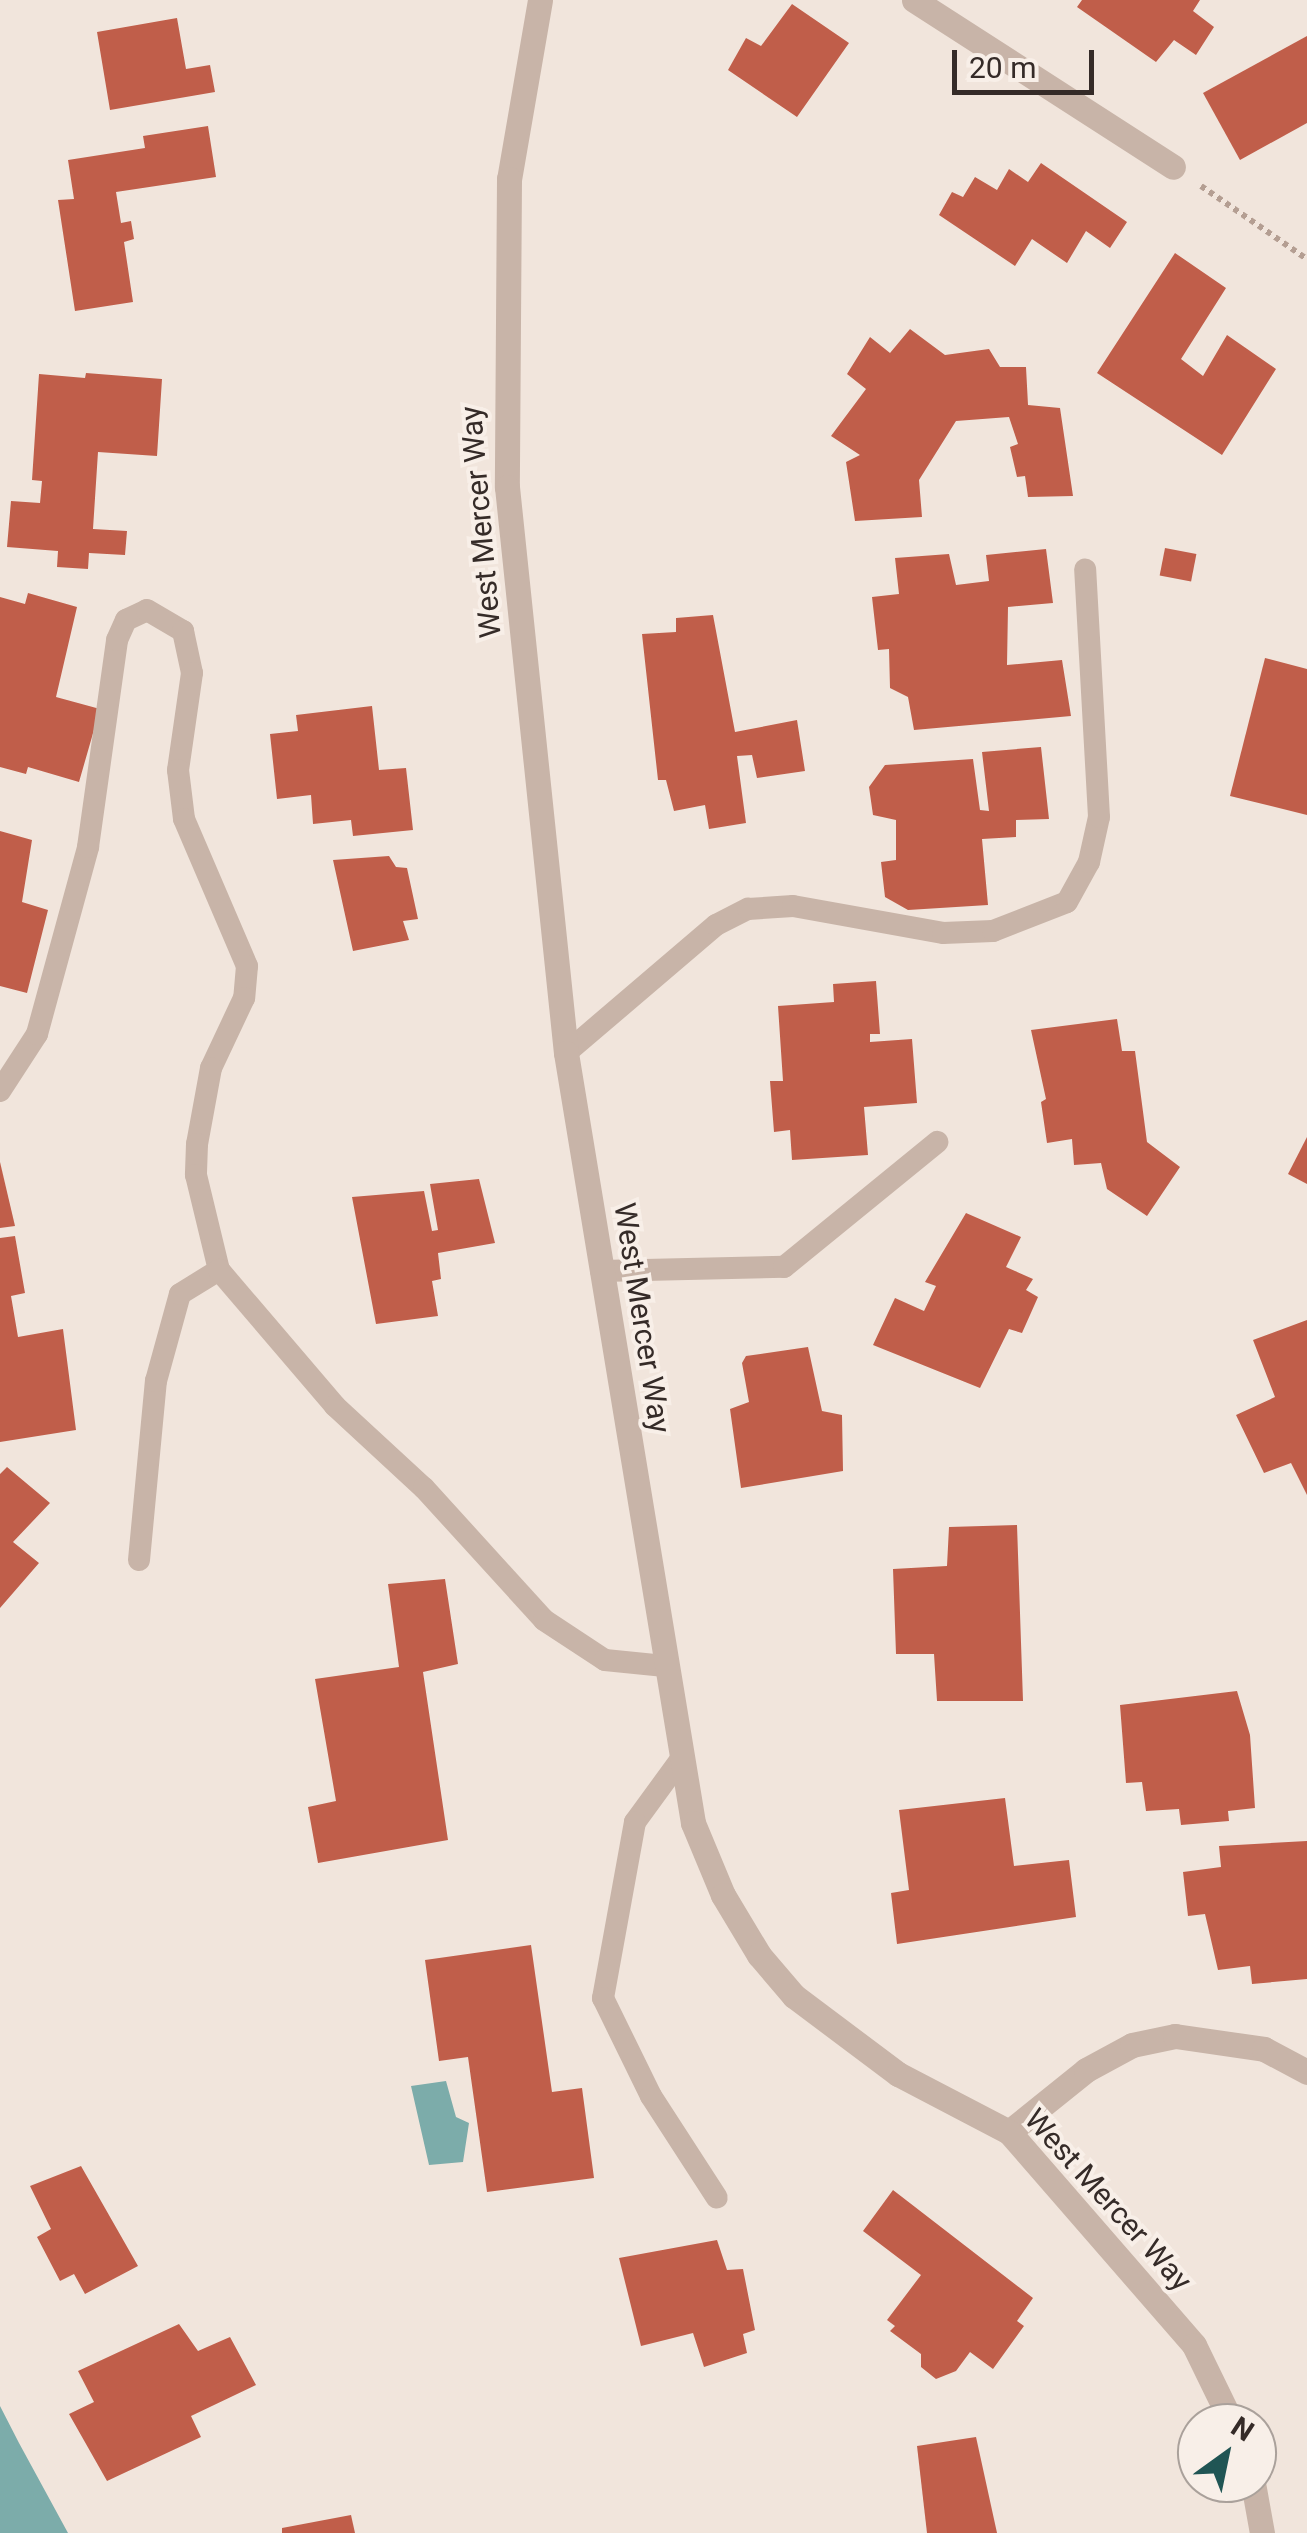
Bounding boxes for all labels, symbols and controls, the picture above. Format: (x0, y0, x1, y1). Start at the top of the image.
scale bar (957, 30, 1100, 92)
text: 20 m (969, 50, 1036, 85)
street label: West Mercer Way (453, 405, 509, 639)
street label: West Mercer Way (606, 1200, 678, 1436)
street label: West Mercer Way (1017, 2102, 1199, 2298)
north arrow (1177, 2403, 1277, 2503)
text: N (1225, 2410, 1260, 2448)

